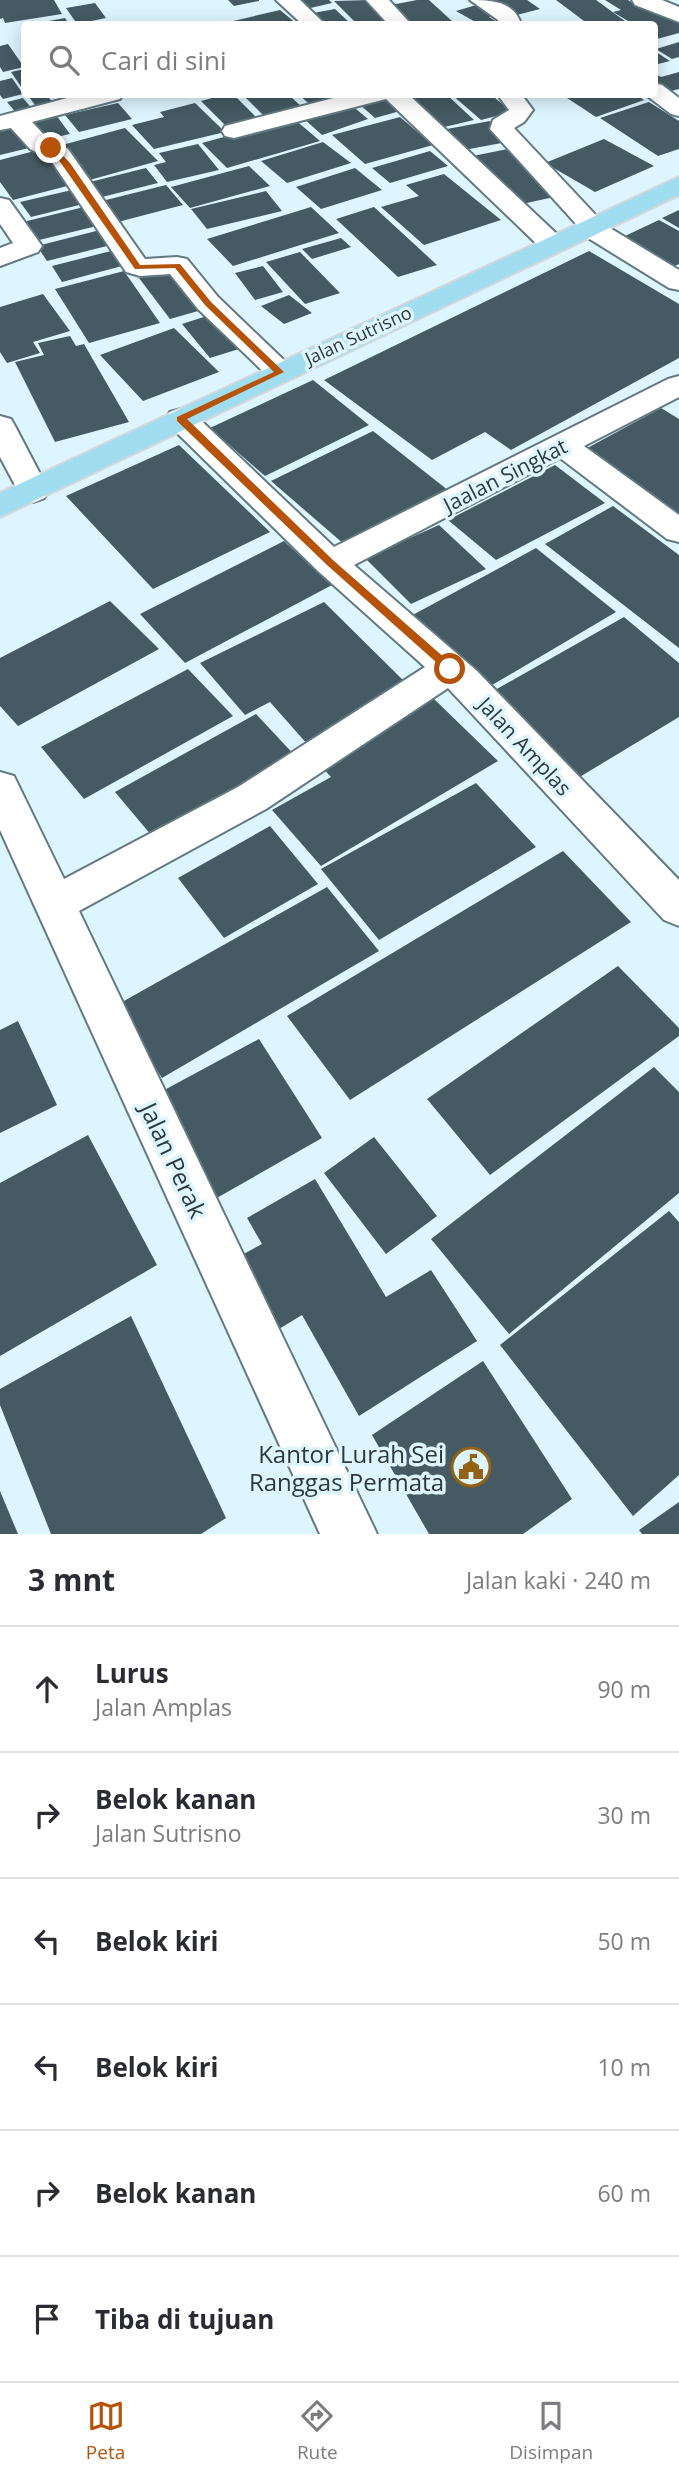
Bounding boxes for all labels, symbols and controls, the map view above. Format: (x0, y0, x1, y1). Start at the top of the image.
search box (21, 21, 658, 98)
icon: search (45, 41, 83, 79)
text: Cari di sini (101, 42, 226, 78)
route end (35, 132, 66, 163)
street label: Jalan Sutrisno (299, 300, 415, 371)
street label: Jaalan Singkat (436, 432, 572, 519)
route start (434, 653, 465, 684)
street label: Jalan Amplas (471, 689, 578, 801)
street label: Jalan Perak (132, 1095, 215, 1223)
place label: Kantor Lurah Sei Ranggas Permata (249, 1437, 444, 1498)
public building icon: Kantor Lurah Sei Ranggas Permata (450, 1446, 492, 1488)
text: 3 mnt (28, 1559, 115, 1600)
text: Jalan kaki · 240 m (466, 1564, 651, 1596)
text: Lurus (95, 1655, 169, 1691)
icon: ahead (28, 1670, 66, 1708)
text: 90 m (597, 1673, 651, 1705)
text: Jalan Amplas (95, 1691, 232, 1723)
text: Belok kanan (95, 1781, 256, 1817)
icon: right (28, 1796, 66, 1834)
text: 30 m (597, 1799, 651, 1831)
text: Jalan Sutrisno (95, 1817, 242, 1849)
icon: left (28, 1922, 66, 1960)
text: Belok kiri (95, 1923, 219, 1959)
text: 50 m (597, 1925, 651, 1957)
icon: left (28, 2048, 66, 2086)
text: Belok kiri (95, 2049, 219, 2085)
text: 10 m (597, 2051, 651, 2083)
icon: right (28, 2174, 66, 2212)
text: Belok kanan (95, 2175, 256, 2211)
text: 60 m (597, 2177, 651, 2209)
icon: arrive (28, 2300, 66, 2338)
text: Tiba di tujuan (95, 2301, 274, 2337)
tab: Peta (86, 2397, 125, 2465)
tab: Rute (297, 2397, 338, 2465)
tab: Disimpan (509, 2397, 593, 2465)

